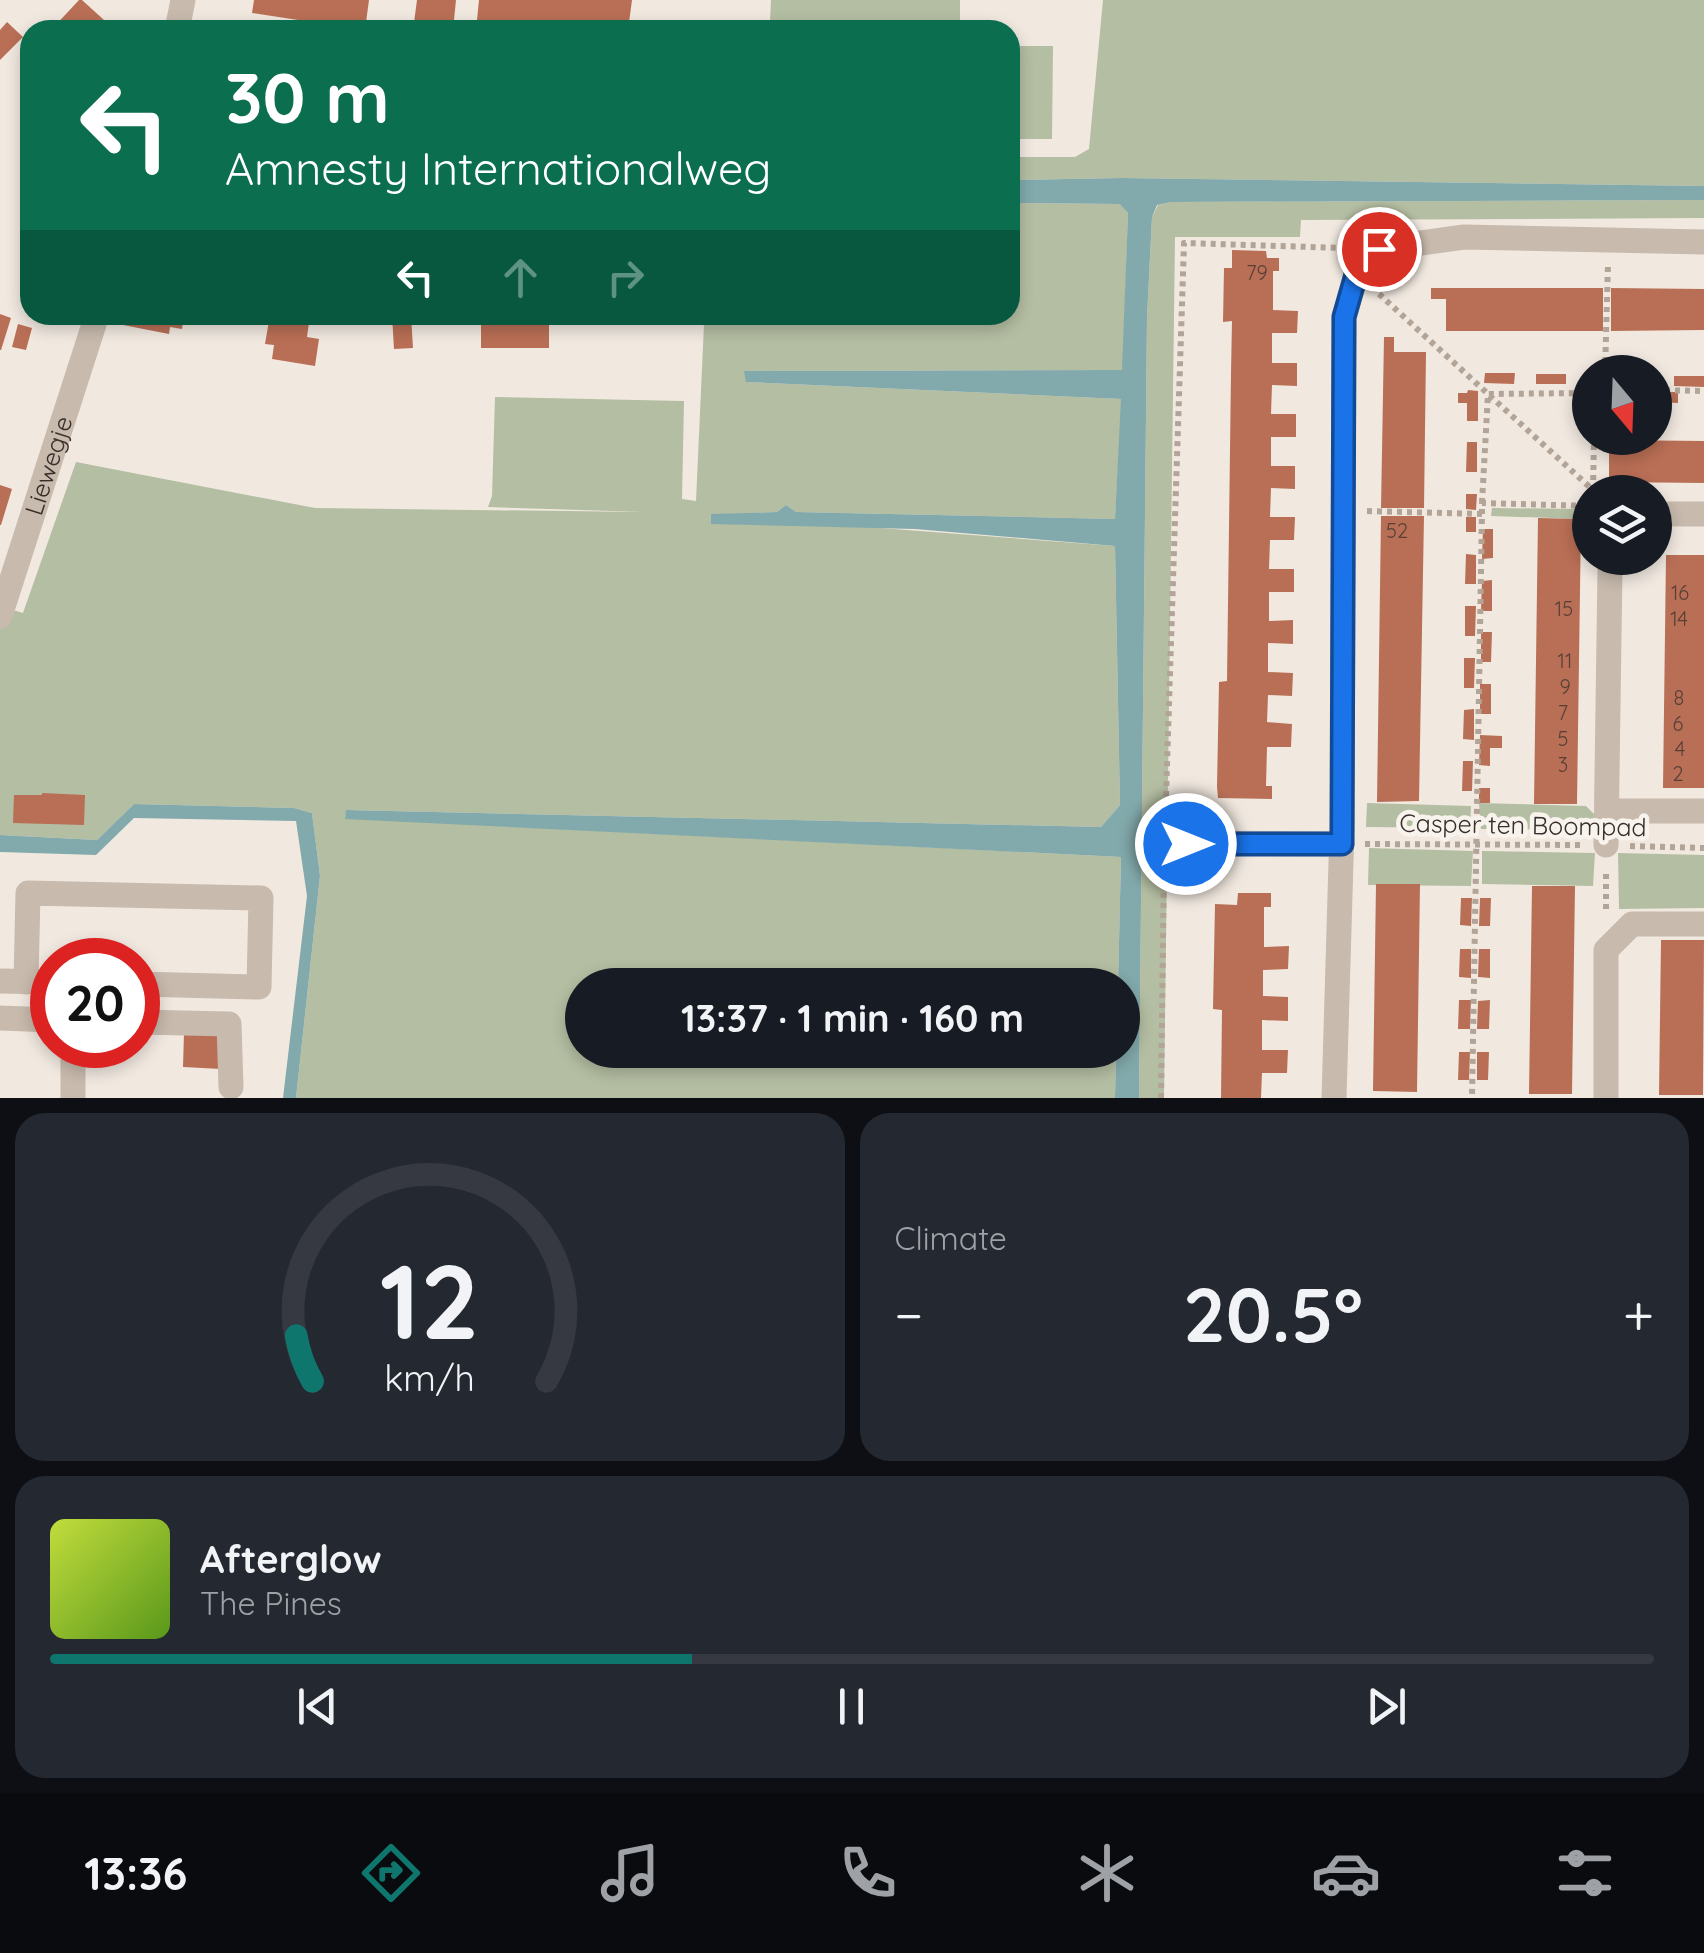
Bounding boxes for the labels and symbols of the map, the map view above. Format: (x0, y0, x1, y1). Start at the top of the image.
pin (1337, 207, 1422, 292)
house number: 79 (1246, 260, 1268, 285)
north arrow (1572, 355, 1672, 455)
street label: Liewegje (18, 412, 78, 519)
house number: 52 (1386, 518, 1408, 543)
house number: 16 (1671, 580, 1689, 605)
house number: 15 (1555, 596, 1573, 621)
house number: 14 (1670, 606, 1688, 631)
house number: 11 (1558, 648, 1572, 673)
house number: 9 (1559, 674, 1571, 699)
house number: 8 (1674, 685, 1684, 710)
house number: 7 (1558, 700, 1568, 725)
house number: 6 (1673, 711, 1684, 736)
house number: 5 (1558, 726, 1568, 751)
house number: 4 (1675, 736, 1685, 761)
house number: 3 (1558, 752, 1568, 777)
house number: 2 (1672, 761, 1684, 786)
position arrow (1134, 792, 1238, 896)
street label: Casper ten Boompad (1399, 807, 1647, 842)
speed limit sign: 20 (30, 938, 160, 1068)

